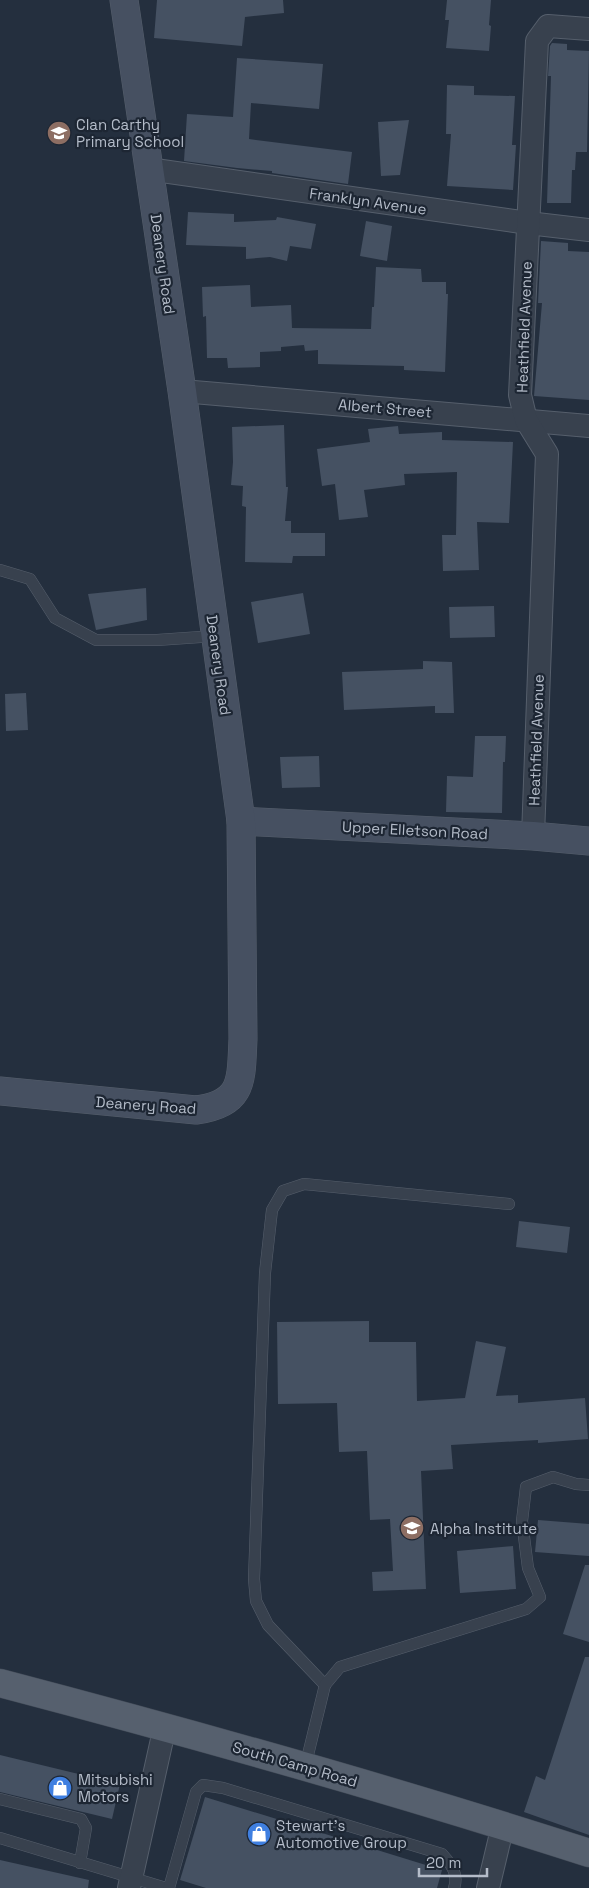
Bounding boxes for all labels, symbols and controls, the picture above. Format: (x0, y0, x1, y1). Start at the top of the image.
place label: Clan Carthy Primary School (76, 115, 184, 151)
school or university icon: Clan Carthy Primary School (46, 120, 72, 146)
street label: Franklyn Avenue (308, 183, 428, 219)
street label: Deanery Road (147, 213, 179, 315)
street label: Heathfield Avenue (512, 261, 536, 393)
street label: Albert Street (337, 394, 433, 422)
street label: Deanery Road (203, 614, 235, 716)
street label: Heathfield Avenue (524, 674, 548, 806)
street label: Upper Elletson Road (342, 817, 488, 843)
street label: Deanery Road (95, 1092, 197, 1118)
school or university icon: Alpha Institute (399, 1515, 425, 1541)
place label: Alpha Institute (430, 1519, 537, 1538)
street label: South Camp Road (230, 1737, 360, 1791)
place label: Mitsubishi Motors (78, 1770, 153, 1806)
shop icon: Mitsubishi Motors (47, 1775, 73, 1801)
place label: Stewart's Automotive Group (276, 1816, 407, 1852)
shop icon: Stewart's Automotive Group (246, 1821, 272, 1847)
scale bar (419, 1846, 486, 1878)
text: 20 m (426, 1853, 461, 1872)

